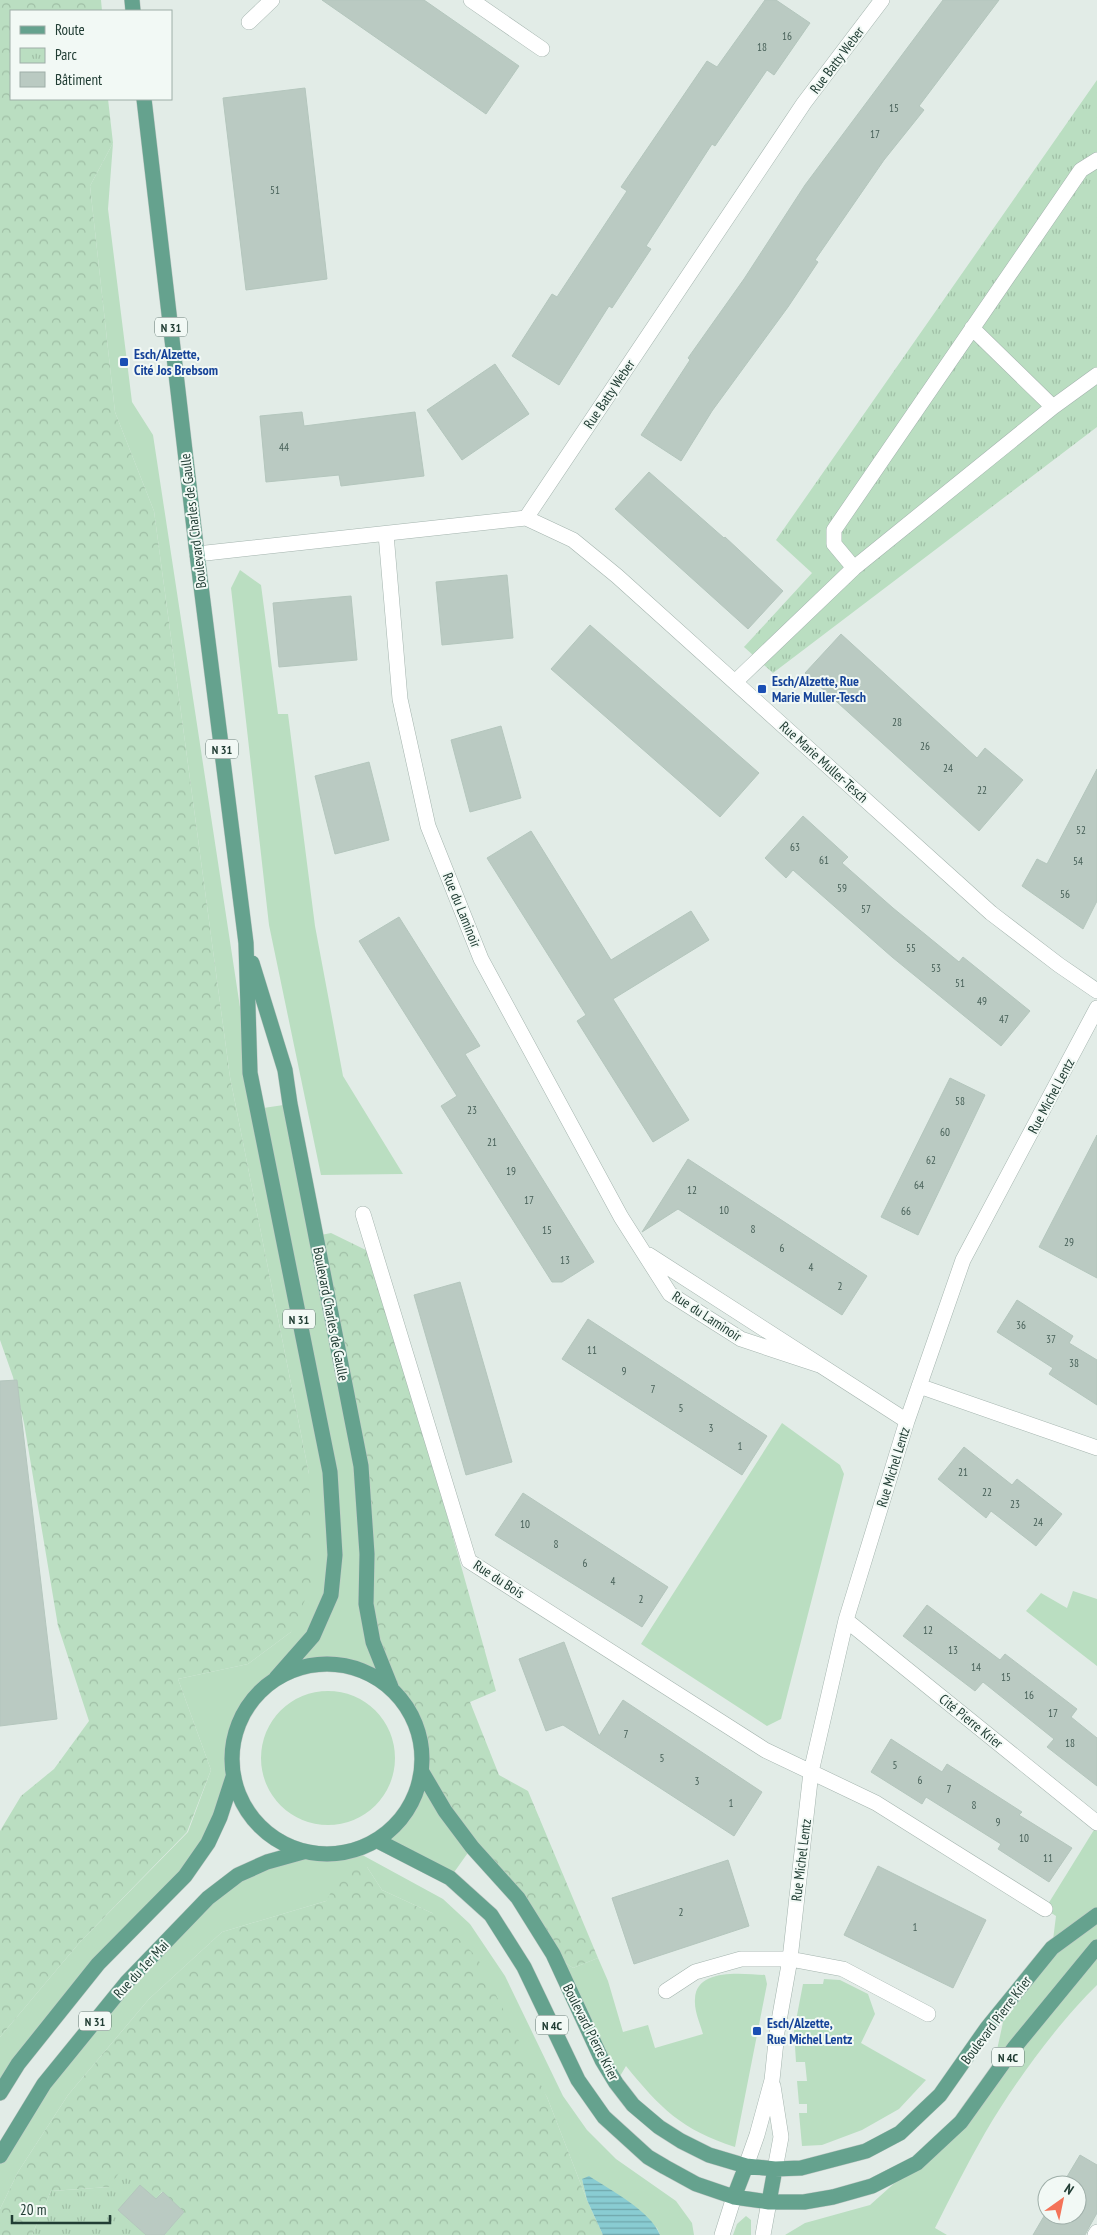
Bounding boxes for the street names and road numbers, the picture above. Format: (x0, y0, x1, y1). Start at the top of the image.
street label: Rue Batty Weber (806, 23, 868, 97)
road number: N 31 (155, 318, 187, 337)
street label: Rue Batty Weber (579, 356, 639, 432)
street label: Boulevard Charles de Gaulle (176, 452, 210, 590)
street label: Rue Marie Muller-Tesch (776, 717, 872, 807)
road number: N 31 (206, 740, 238, 759)
street label: Rue du Laminoir (439, 870, 485, 950)
street label: Rue Michel Lentz (1024, 1055, 1078, 1137)
street label: Boulevard Charles de Gaulle (309, 1246, 353, 1383)
street label: Rue du Laminoir (669, 1287, 745, 1345)
road number: N 31 (283, 1310, 315, 1328)
street label: Rue Michel Lentz (872, 1425, 914, 1509)
street label: Rue du Bois (470, 1556, 528, 1602)
street label: Cité Pierre Krier (936, 1690, 1007, 1752)
street label: Rue Michel Lentz (787, 1818, 815, 1902)
street label: Rue du 1er Mai (109, 1936, 173, 2002)
street label: Boulevard Pierre Krier (957, 1972, 1035, 2068)
street label: Boulevard Pierre Krier (559, 1981, 623, 2083)
road number: N 31 (79, 2012, 111, 2030)
road number: N 4C (536, 2016, 568, 2034)
road number: N 4C (992, 2048, 1024, 2066)

